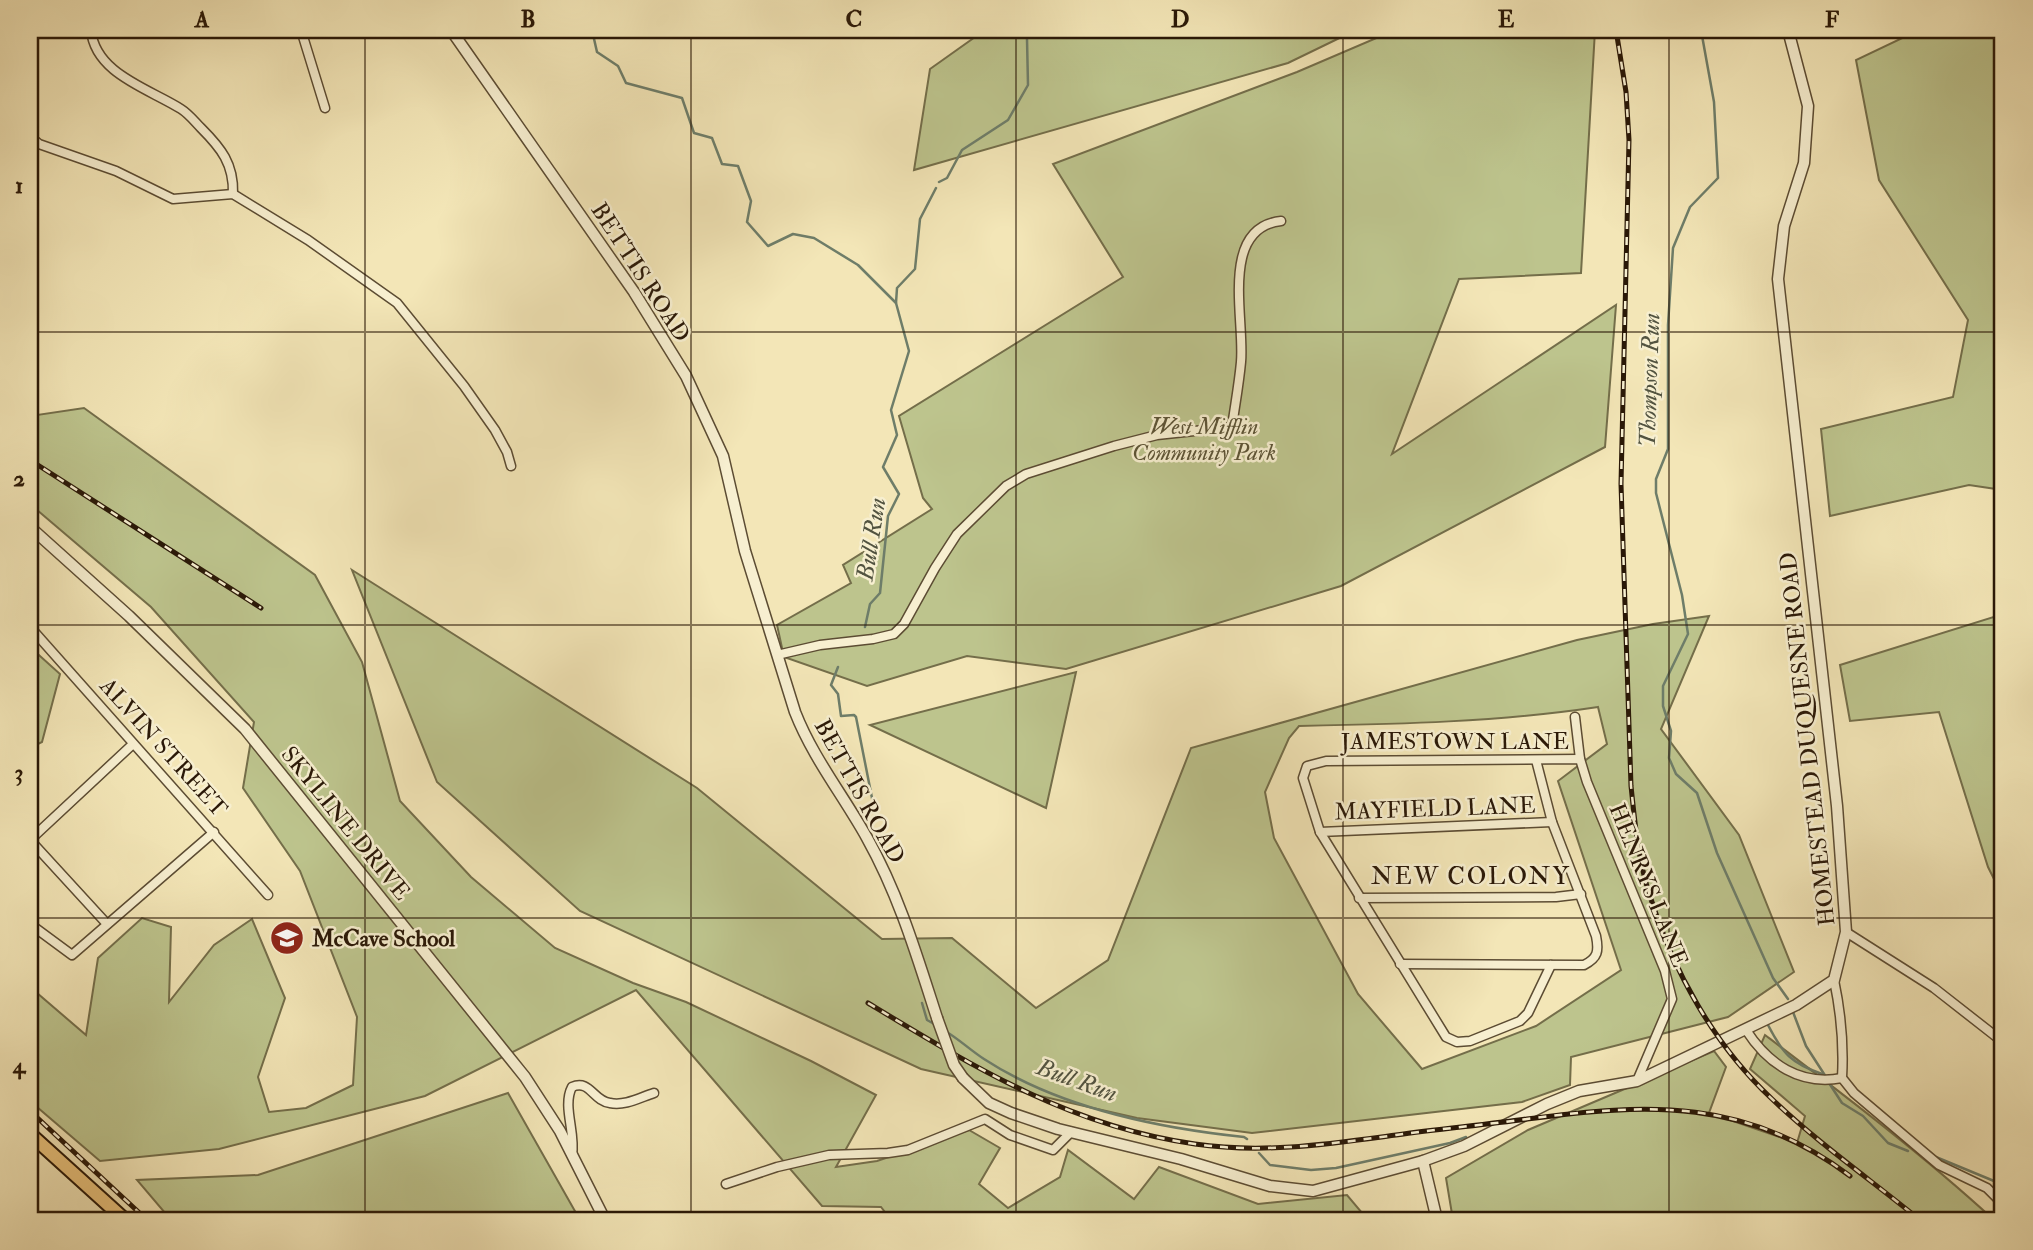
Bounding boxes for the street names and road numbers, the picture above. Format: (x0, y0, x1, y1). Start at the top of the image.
street label: BETTIS ROAD (585, 197, 697, 348)
street label: HOMESTEAD DUQUESNE ROAD (1773, 551, 1842, 927)
street label: ALVIN STREET (93, 671, 234, 823)
street label: BETTIS ROAD (808, 714, 911, 869)
street label: JAMESTOWN LANE (1340, 727, 1569, 756)
street label: SKYLINE DRIVE (275, 741, 417, 906)
street label: MAYFIELD LANE (1334, 790, 1536, 827)
street label: HENRYS LANE (1602, 799, 1695, 971)

